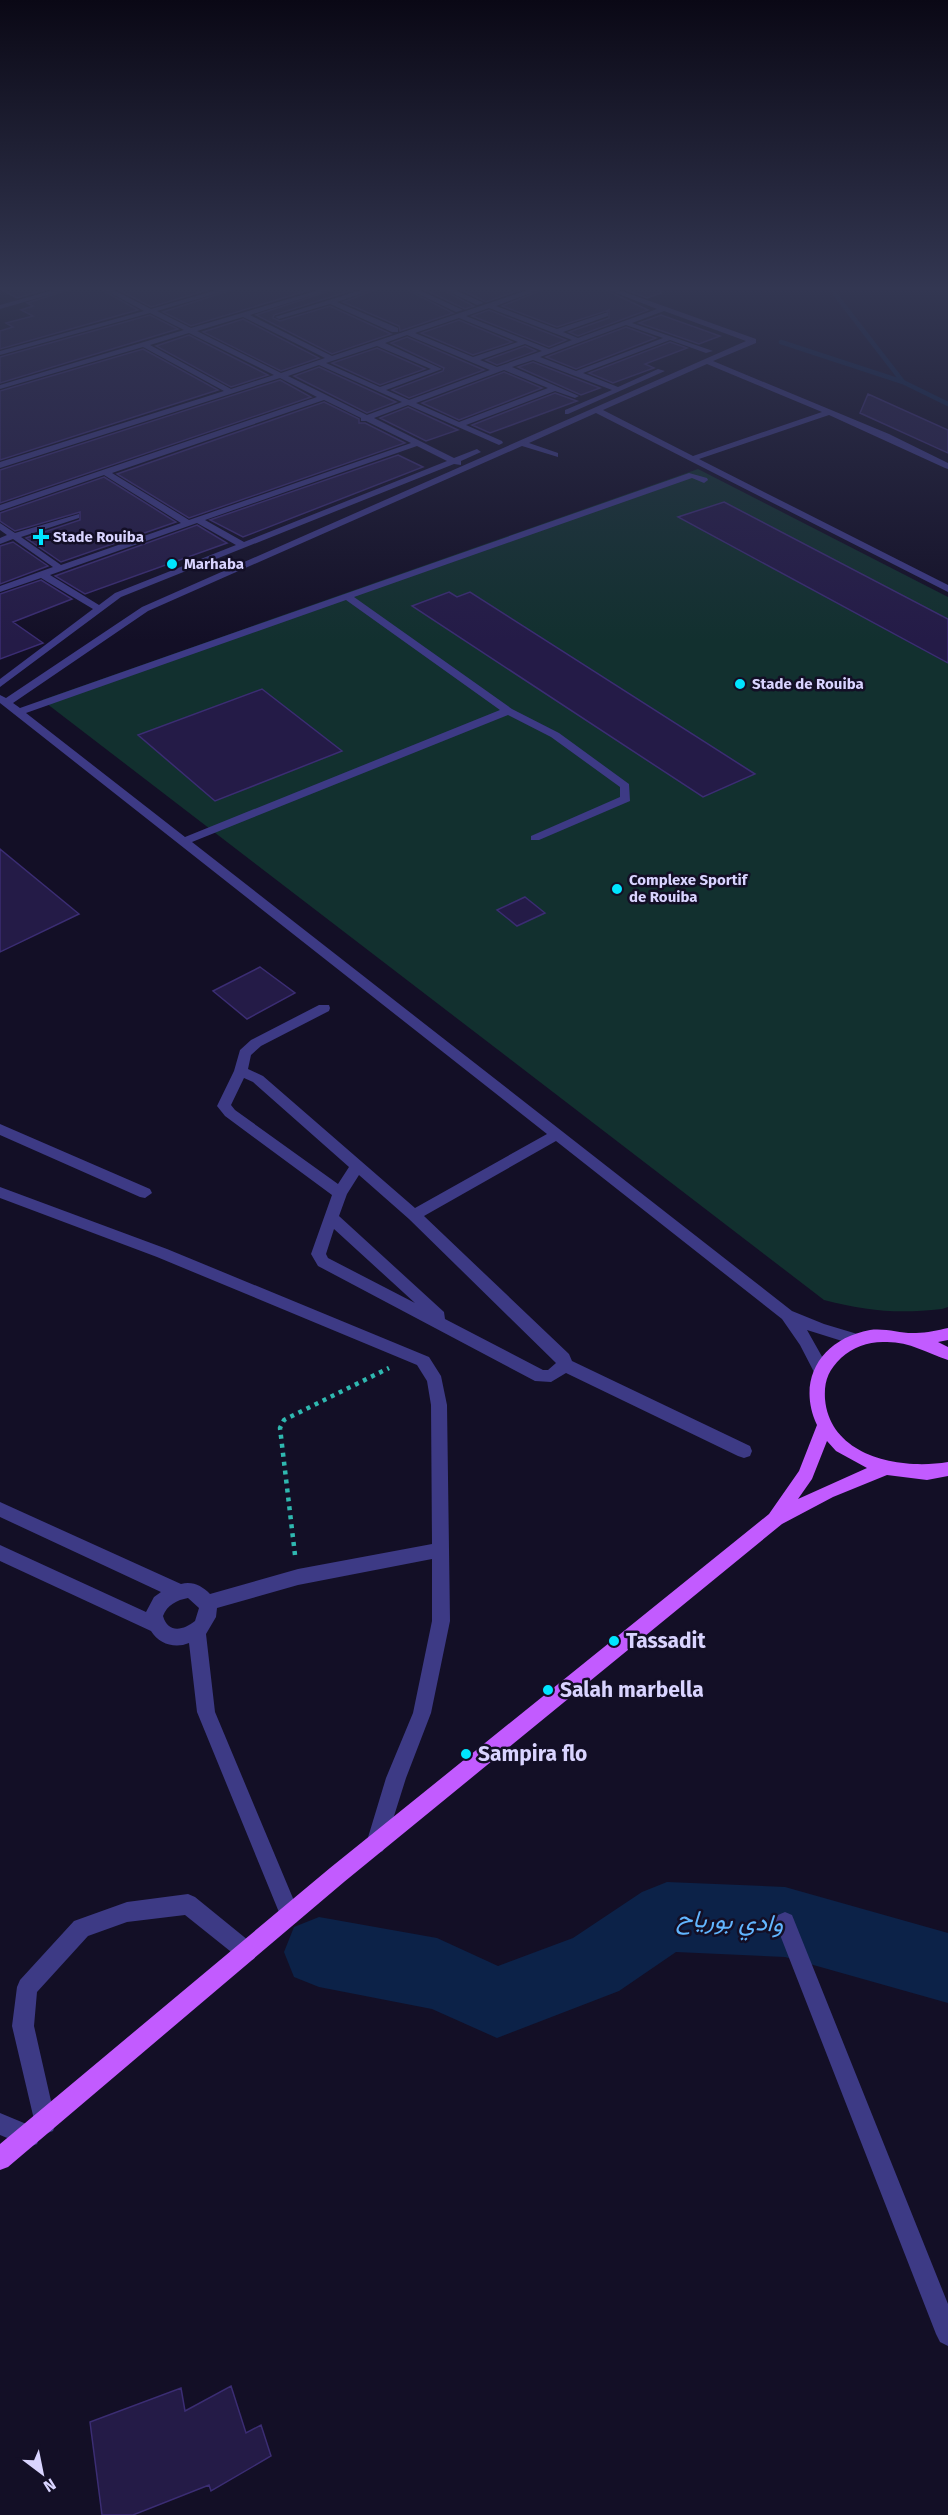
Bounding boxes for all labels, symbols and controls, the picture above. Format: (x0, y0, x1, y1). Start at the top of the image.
place label: Stade Rouiba (53, 528, 144, 546)
marker: Stade Rouiba (34, 530, 48, 544)
place label: Marhaba (184, 555, 244, 573)
marker: Marhaba (165, 557, 179, 571)
place label: Stade de Rouiba (752, 675, 864, 693)
marker: Stade de Rouiba (733, 677, 747, 691)
place label: Complexe Sportif de Rouiba (629, 871, 749, 906)
marker: Complexe Sportif de Rouiba (610, 882, 624, 896)
place label: Tassadit (626, 1628, 707, 1654)
marker: Tassadit (607, 1634, 621, 1648)
place label: Salah marbella (560, 1677, 704, 1703)
marker: Salah marbella (541, 1683, 555, 1697)
place label: Sampira flo (478, 1741, 587, 1767)
marker: Sampira flo (459, 1747, 473, 1761)
water label: وادي بورياح (676, 1904, 784, 1943)
north arrow (12, 2443, 72, 2503)
text: N (40, 2474, 59, 2496)

